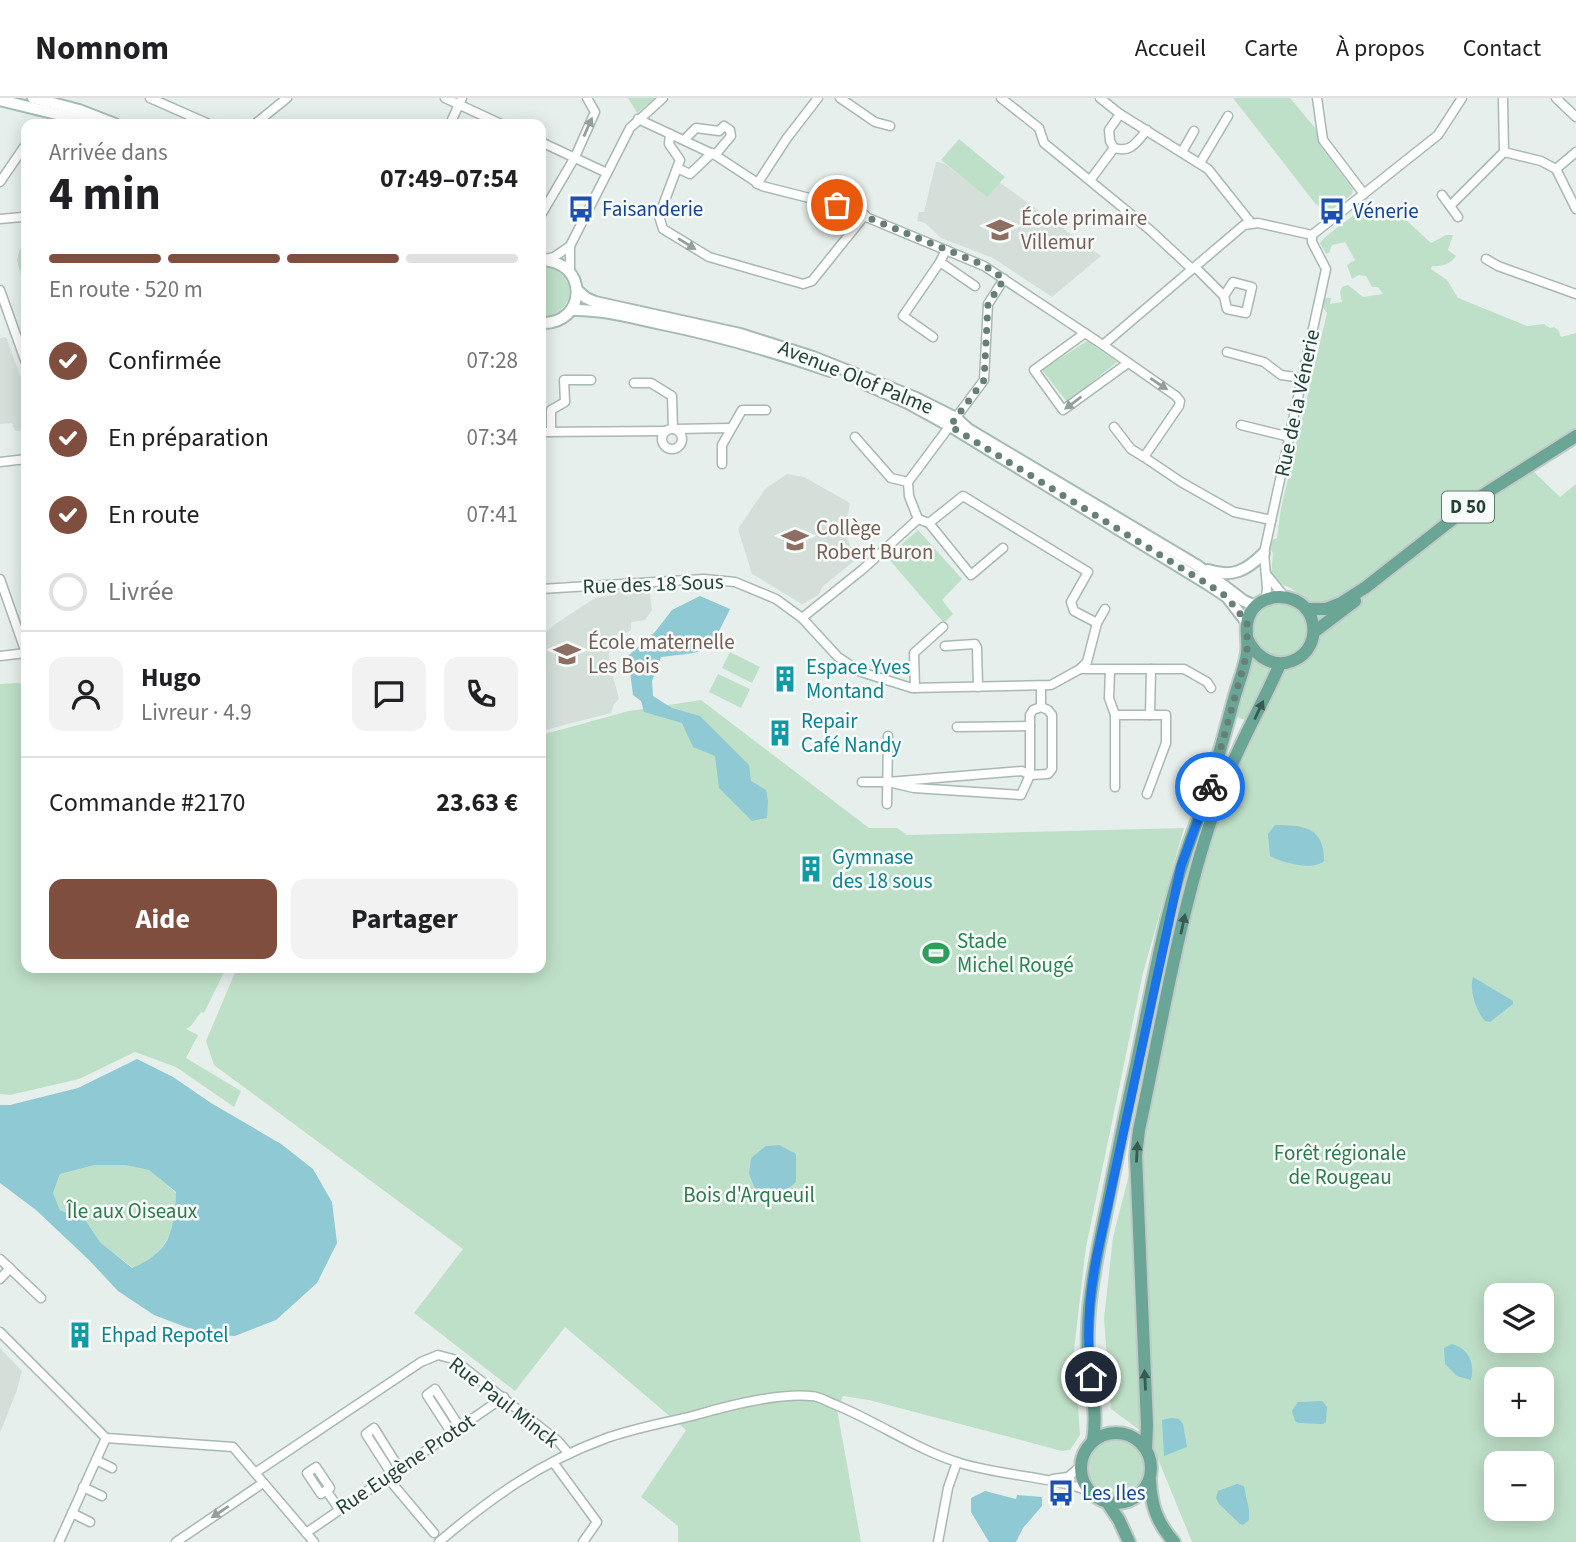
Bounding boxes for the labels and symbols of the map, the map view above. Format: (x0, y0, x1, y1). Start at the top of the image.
one-way arrow (582, 117, 594, 137)
pin (807, 175, 867, 235)
bus stop icon: Faisanderie (566, 194, 596, 224)
place label: Faisanderie (602, 194, 703, 224)
bus stop icon: Vénerie (1317, 196, 1347, 226)
place label: Vénerie (1353, 196, 1419, 226)
place label: École primaire Villemur (1021, 203, 1147, 257)
school or university icon: École primaire Villemur (985, 215, 1015, 245)
one-way arrow (678, 237, 697, 250)
street label: Rue de la Vénerie (1267, 326, 1327, 480)
street label: Avenue Olof Palme (774, 332, 938, 422)
one-way arrow (1150, 377, 1168, 391)
one-way arrow (1064, 395, 1082, 409)
road number: D 50 (1442, 492, 1494, 522)
place label: Collège Robert Buron (816, 513, 933, 567)
school or university icon: Collège Robert Buron (780, 525, 810, 555)
street label: Rue des 18 Sous (582, 567, 724, 601)
place label: École maternelle Les Bois (588, 627, 735, 681)
school or university icon: École maternelle Les Bois (552, 639, 582, 669)
place label: Espace Yves Montand (806, 652, 910, 706)
building icon: Espace Yves Montand (770, 664, 800, 694)
one-way arrow (1253, 700, 1265, 720)
place label: Repair Café Nandy (801, 706, 901, 760)
building icon: Repair Café Nandy (765, 718, 795, 748)
courier (1175, 752, 1245, 822)
place label: Gymnase des 18 sous (832, 842, 933, 896)
building icon: Gymnase des 18 sous (796, 854, 826, 884)
one-way arrow (1178, 913, 1189, 935)
place label: Stade Michel Rougé (957, 926, 1074, 980)
sports icon: Stade Michel Rougé (921, 938, 951, 968)
park label: Forêt régionale de Rougeau (1274, 1138, 1406, 1192)
one-way arrow (1132, 1141, 1143, 1163)
park label: Bois d'Arqueuil (683, 1180, 815, 1210)
park label: Île aux Oiseaux (66, 1196, 198, 1226)
building icon: Ehpad Repotel (65, 1320, 95, 1350)
place label: Ehpad Repotel (101, 1320, 229, 1350)
pin (1061, 1347, 1121, 1407)
street label: Rue Paul Minck (443, 1349, 566, 1455)
one-way arrow (1140, 1368, 1151, 1390)
street label: Rue Eugène Protot (329, 1406, 481, 1522)
bus stop icon: Les Iles (1046, 1478, 1076, 1508)
place label: Les Iles (1082, 1478, 1146, 1508)
one-way arrow (211, 1505, 229, 1519)

